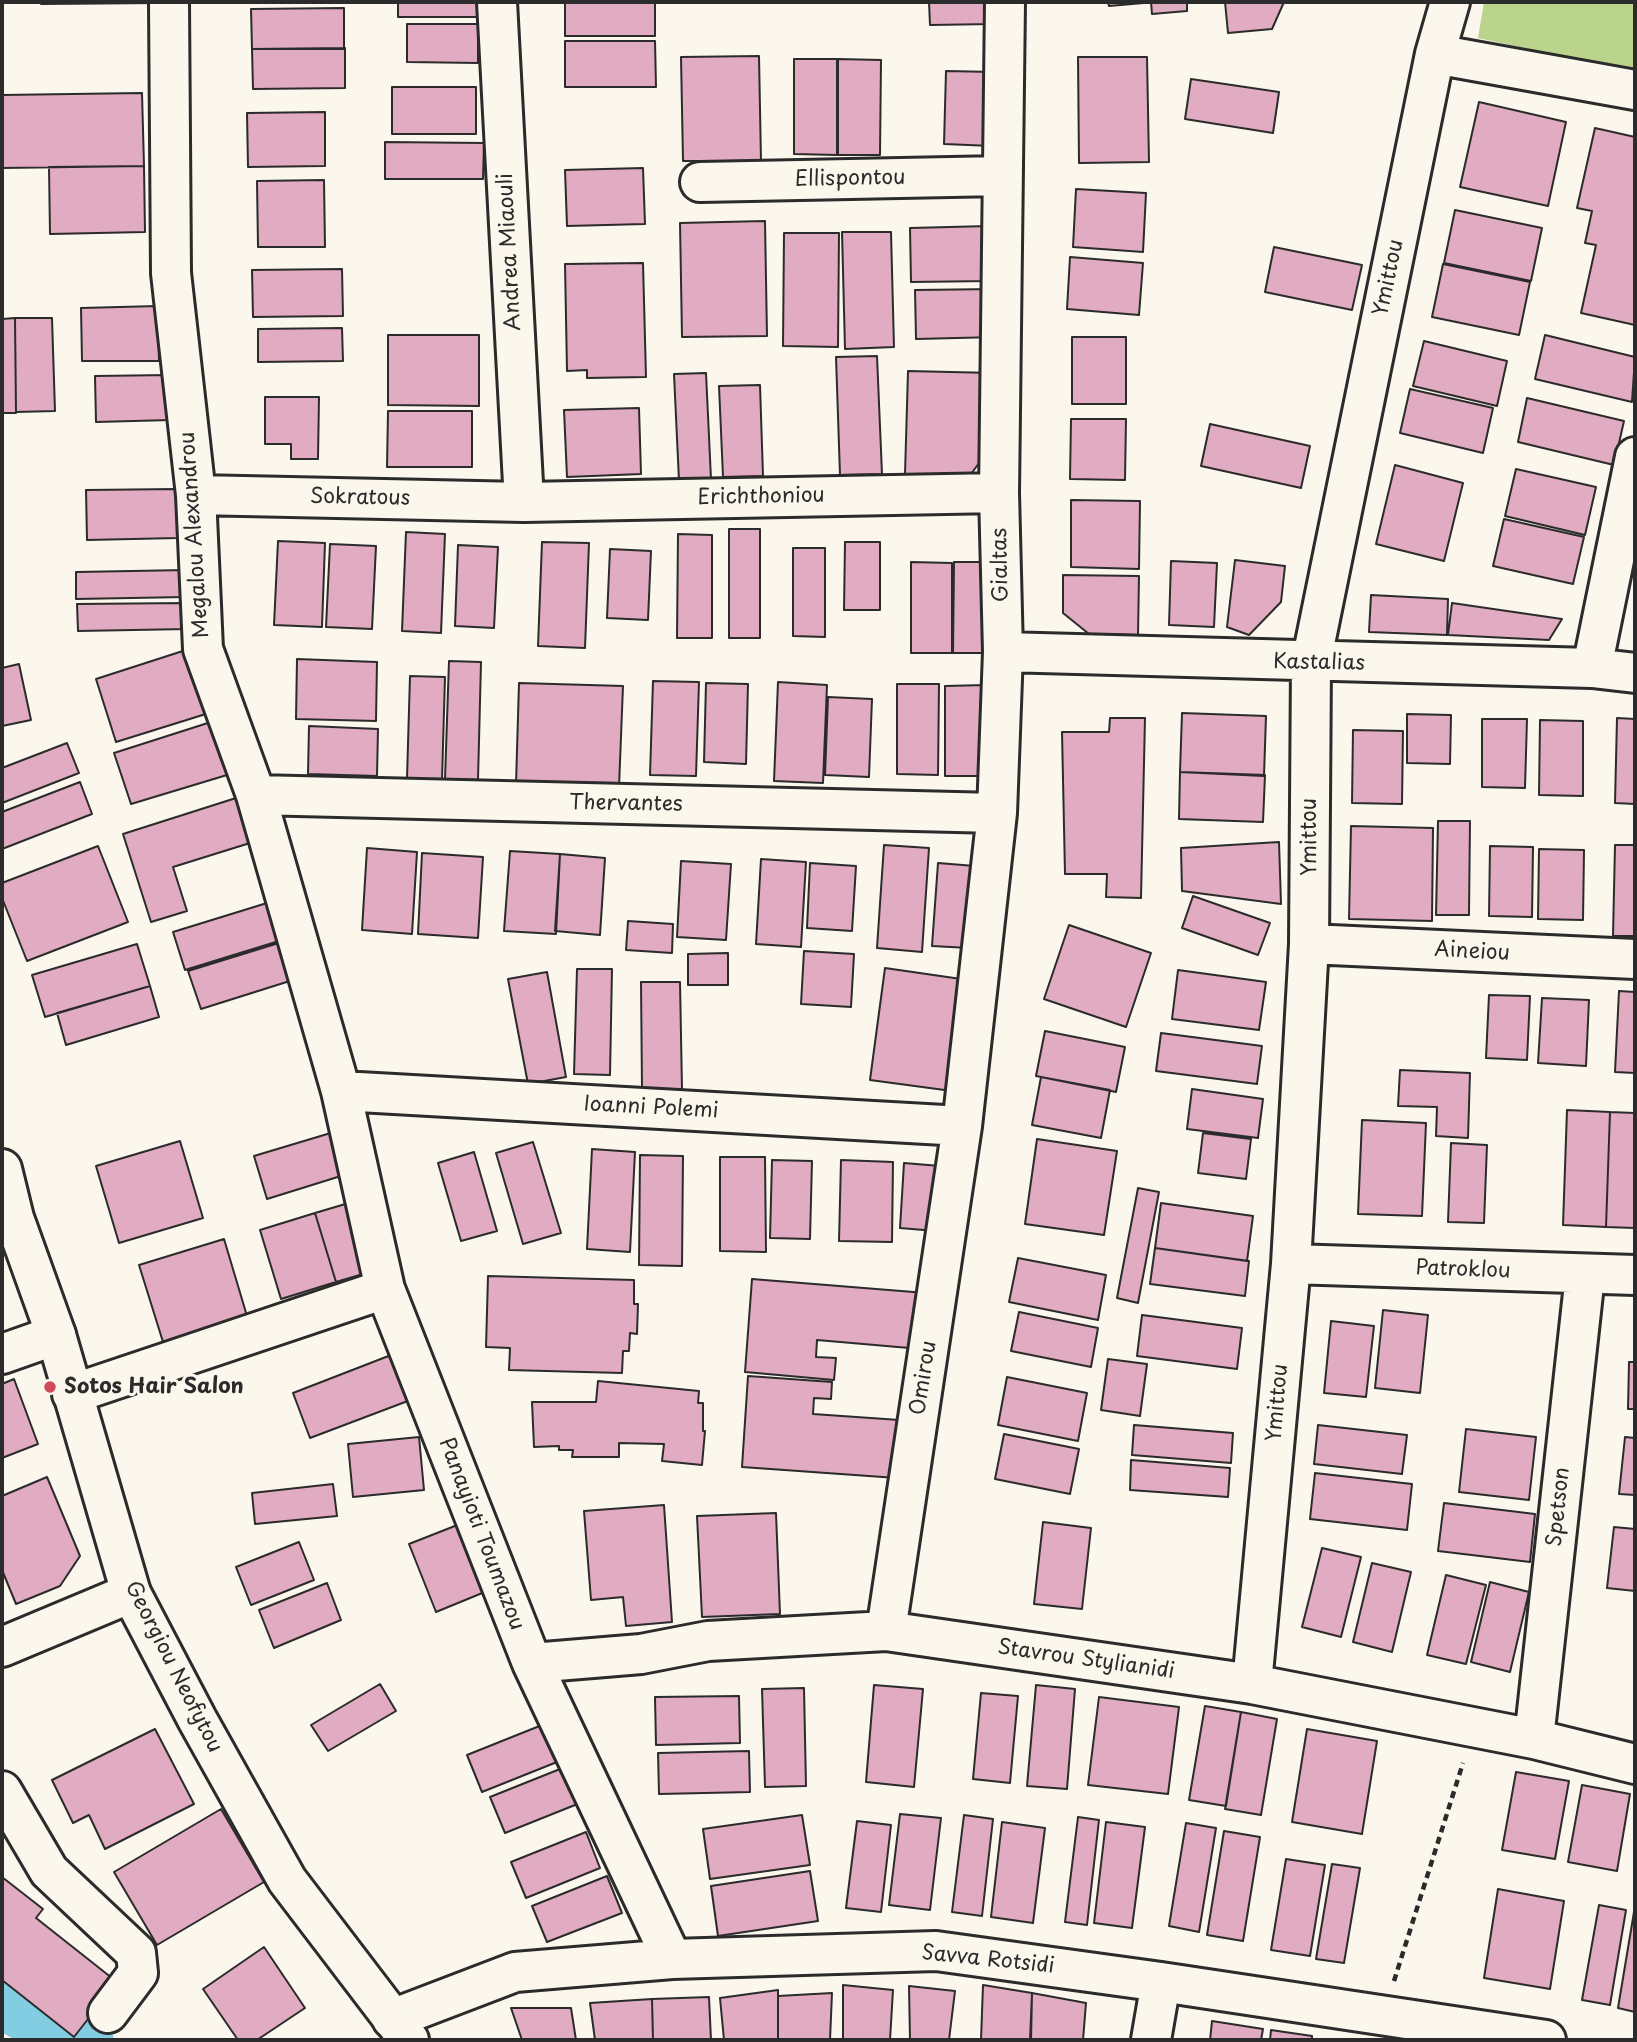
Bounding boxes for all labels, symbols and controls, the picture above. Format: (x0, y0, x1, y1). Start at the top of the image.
street label: Ellispontou (794, 165, 906, 193)
street label: Andrea Miaouli (493, 172, 527, 332)
street label: Ymittou (1369, 237, 1409, 319)
street label: Megalou Alexandrou (175, 431, 215, 639)
street label: Erichthoniou (697, 483, 825, 511)
street label: Sokratous (310, 485, 410, 511)
street label: Gialtas (988, 528, 1014, 602)
street label: Kastalias (1273, 650, 1365, 676)
street label: Thervantes (569, 790, 683, 818)
street label: Ymittou (1297, 798, 1323, 876)
street label: Aineiou (1434, 937, 1510, 967)
street label: Ioanni Polemi (583, 1092, 719, 1124)
street label: Patroklou (1415, 1256, 1511, 1284)
street label: Omirou (906, 1339, 942, 1417)
street label: Ymittou (1262, 1363, 1294, 1443)
place label: Sotos Hair Salon (64, 1374, 244, 1400)
marker: Sotos Hair Salon (42, 1379, 58, 1395)
street label: Panayioti Toumazou (433, 1434, 529, 1634)
street label: Spetson (1542, 1466, 1576, 1548)
street label: Georgiou Neofytou (119, 1577, 227, 1757)
street label: Stavrou Stylianidi (996, 1635, 1176, 1685)
street label: Savva Rotsidi (920, 1940, 1056, 1980)

